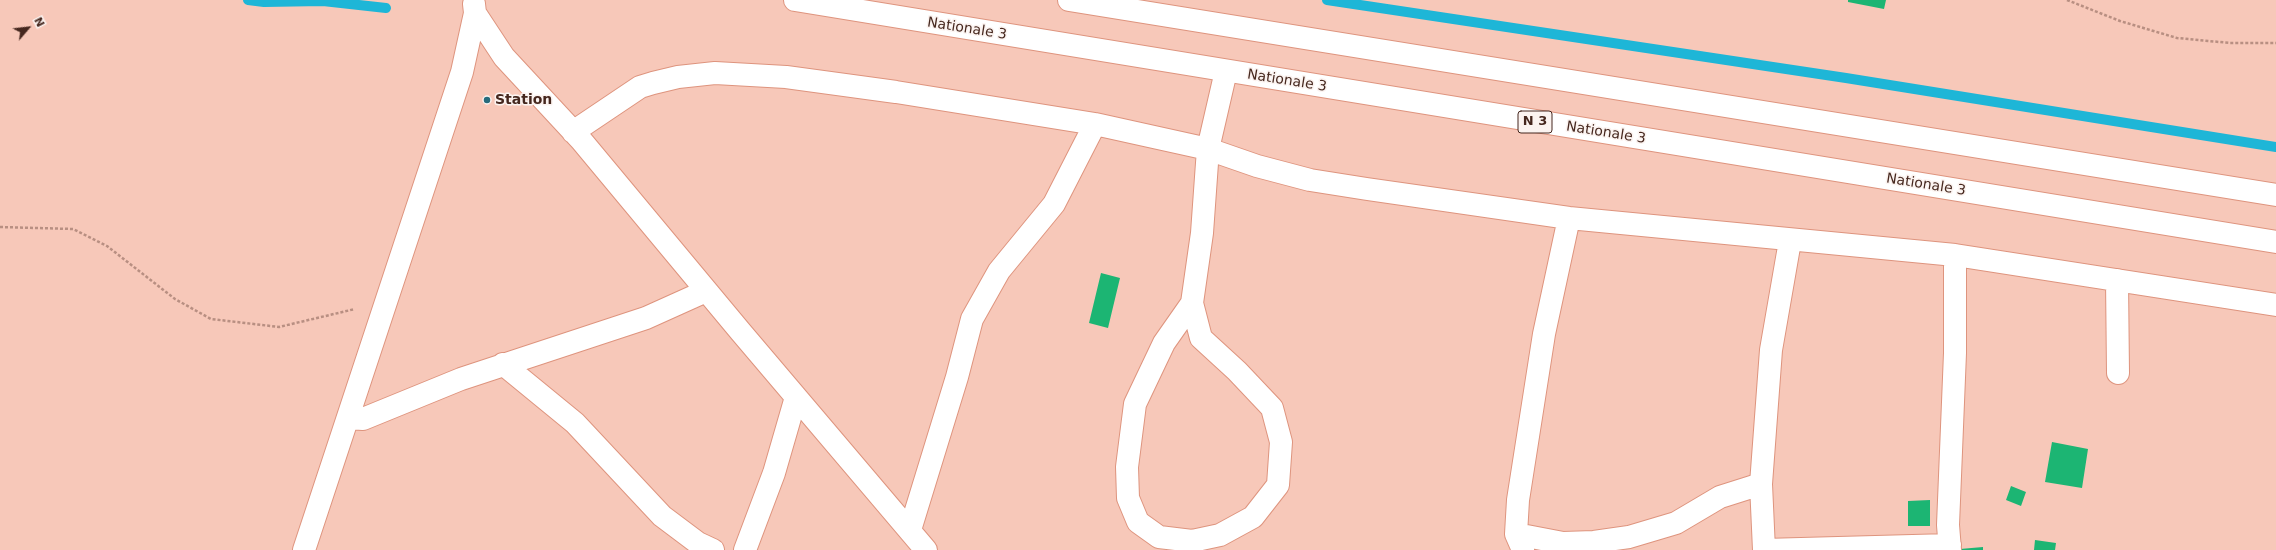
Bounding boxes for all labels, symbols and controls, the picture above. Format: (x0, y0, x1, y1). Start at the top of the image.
north arrow (8, 8, 48, 48)
street label: Nationale 3 (926, 14, 1008, 44)
text: N (31, 15, 47, 29)
street label: Nationale 3 (1246, 66, 1328, 96)
place label: Station (495, 92, 552, 108)
marker: Station (482, 95, 492, 105)
road number: N 3 (1518, 111, 1552, 133)
street label: Nationale 3 (1565, 118, 1647, 148)
street label: Nationale 3 (1885, 170, 1967, 200)

